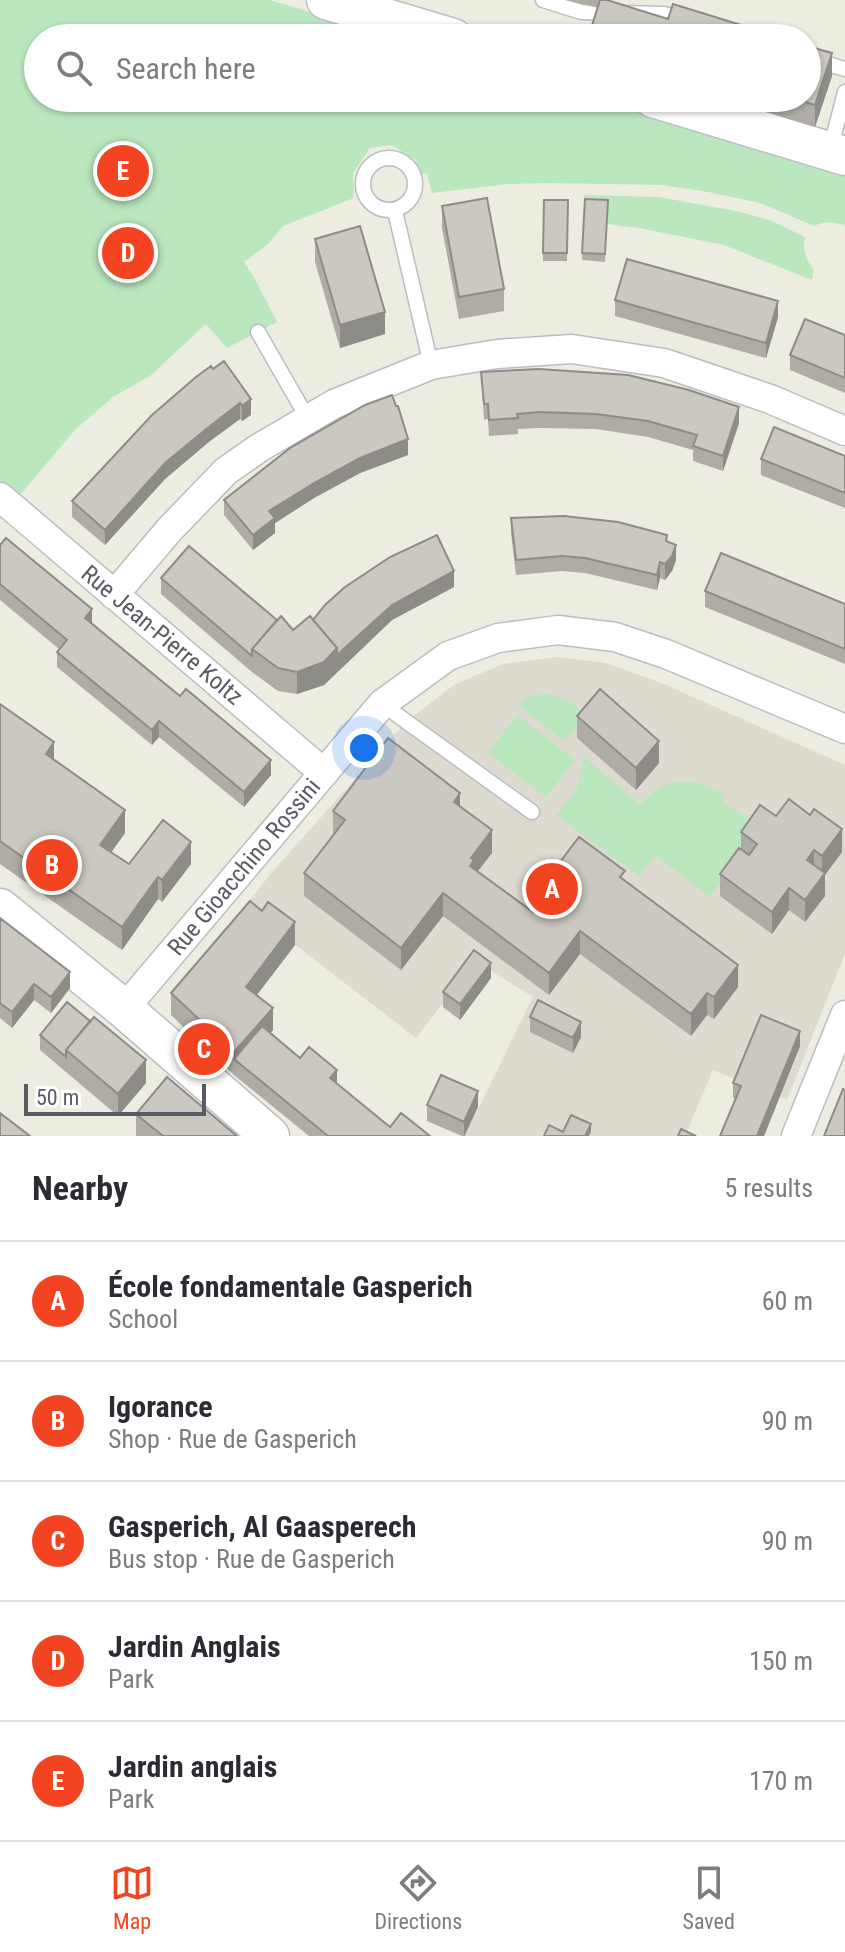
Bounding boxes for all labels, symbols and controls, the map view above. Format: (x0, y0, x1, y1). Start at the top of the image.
search box (24, 24, 821, 112)
icon: search (52, 46, 96, 90)
text: Search here (116, 51, 256, 86)
pin: E (97, 141, 149, 201)
pin: D (102, 223, 154, 283)
street label: Rue Jean-Pierre Koltz (76, 559, 248, 711)
your location (344, 728, 384, 768)
street label: Rue Gioacchino Rossini (162, 773, 326, 961)
pin: B (26, 835, 78, 895)
pin: A (526, 859, 578, 919)
pin: C (178, 1019, 230, 1079)
scale bar (24, 1080, 206, 1116)
text: 50 m (36, 1085, 79, 1110)
text: Nearby (32, 1168, 128, 1208)
text: 5 results (724, 1173, 813, 1203)
text: École fondamentale Gasperich (108, 1269, 473, 1304)
text: A (50, 1286, 66, 1316)
text: 60 m (762, 1286, 813, 1316)
text: School (108, 1304, 178, 1334)
text: Igorance (108, 1389, 213, 1424)
text: B (51, 1406, 65, 1436)
text: 90 m (762, 1406, 813, 1436)
text: Shop · Rue de Gasperich (108, 1424, 357, 1454)
text: Gasperich, Al Gaasperech (108, 1509, 416, 1544)
text: C (51, 1526, 65, 1556)
text: 90 m (762, 1526, 813, 1556)
text: Bus stop · Rue de Gasperich (108, 1544, 395, 1574)
text: Jardin Anglais (108, 1629, 281, 1664)
text: D (51, 1646, 65, 1676)
text: 150 m (749, 1646, 813, 1676)
text: Park (108, 1664, 154, 1694)
text: Jardin anglais (108, 1749, 277, 1784)
text: E (52, 1766, 64, 1796)
text: 170 m (749, 1766, 813, 1796)
text: Park (108, 1784, 154, 1814)
tab: Map (110, 1861, 154, 1934)
tab: Directions (374, 1861, 462, 1934)
tab: Saved (683, 1861, 735, 1934)

